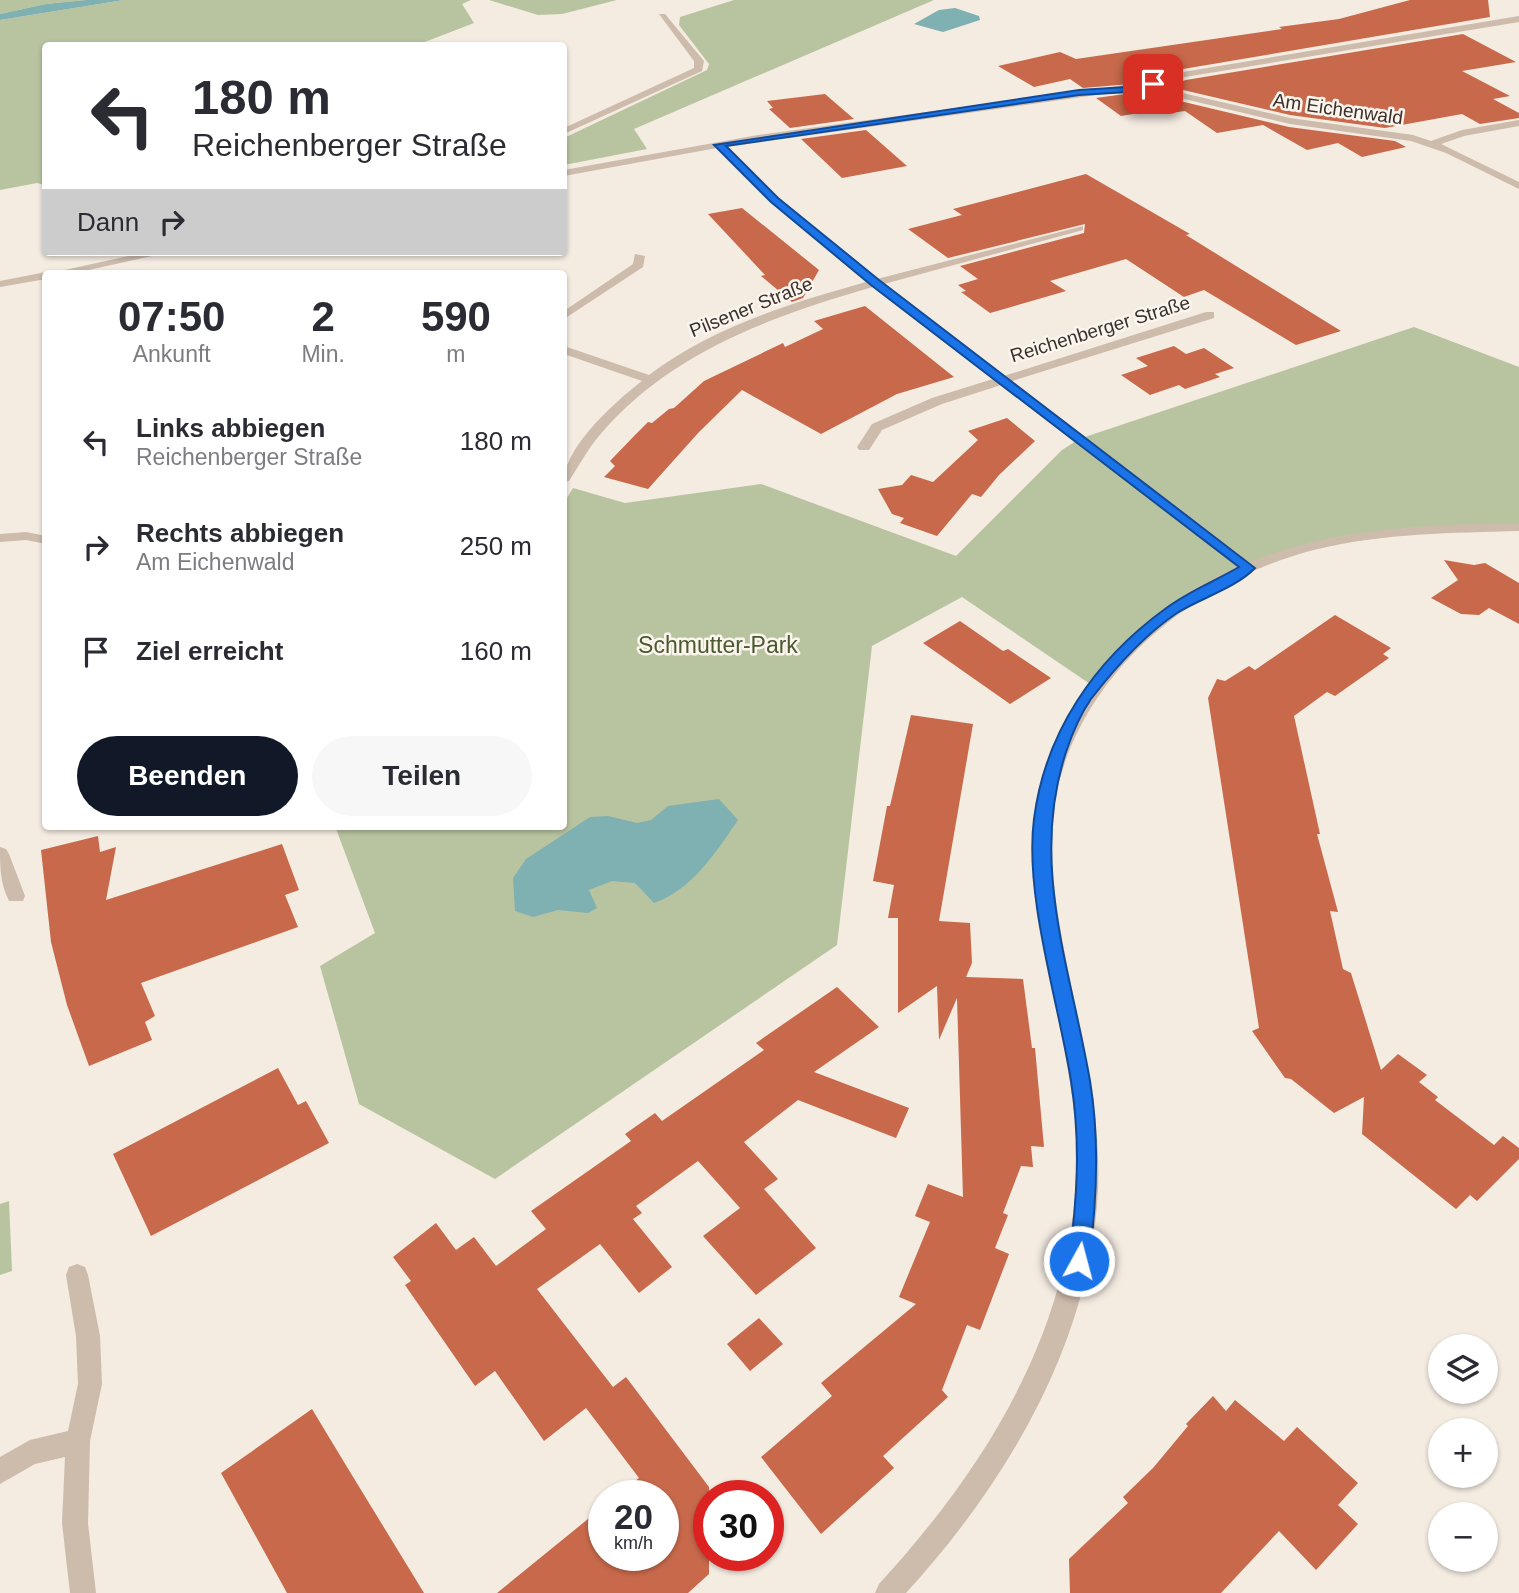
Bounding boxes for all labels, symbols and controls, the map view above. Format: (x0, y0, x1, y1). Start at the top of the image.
pin (1123, 54, 1183, 114)
icon: arrive (1134, 65, 1172, 103)
icon: left (77, 70, 168, 161)
text: 180 m (192, 70, 331, 124)
street label: Am Eichenwald (1272, 89, 1404, 129)
text: Reichenberger Straße (192, 127, 507, 163)
icon: right (153, 203, 191, 241)
text: Dann (77, 207, 139, 237)
street label: Pilsener Straße (686, 273, 816, 341)
street label: Reichenberger Straße (1008, 292, 1192, 366)
text: 07:50 (118, 293, 225, 340)
text: 2 (311, 293, 335, 340)
text: 590 (421, 293, 491, 340)
text: Ankunft (133, 341, 211, 367)
text: Min. (301, 341, 345, 367)
text: m (446, 341, 466, 367)
text: Links abbiegen (136, 413, 325, 443)
icon: left (77, 423, 115, 461)
text: 180 m (460, 426, 532, 456)
text: Reichenberger Straße (136, 444, 362, 470)
text: Rechts abbiegen (136, 518, 344, 548)
icon: right (77, 528, 115, 566)
text: 250 m (460, 531, 532, 561)
text: Am Eichenwald (136, 549, 295, 575)
park label: Schmutter-Park (638, 632, 798, 658)
icon: arrive (77, 633, 115, 671)
text: Ziel erreicht (136, 636, 283, 666)
text: 160 m (460, 636, 532, 666)
button: Beenden (77, 736, 298, 816)
button: Teilen (312, 736, 532, 816)
position arrow (1042, 1224, 1116, 1298)
map controls (1428, 1334, 1498, 1572)
button: layers (1428, 1334, 1498, 1404)
button: + (1428, 1418, 1498, 1488)
speed limit sign: 30 (693, 1480, 784, 1571)
text: 20 (614, 1497, 653, 1536)
button: − (1428, 1502, 1498, 1572)
text: km/h (614, 1533, 653, 1553)

